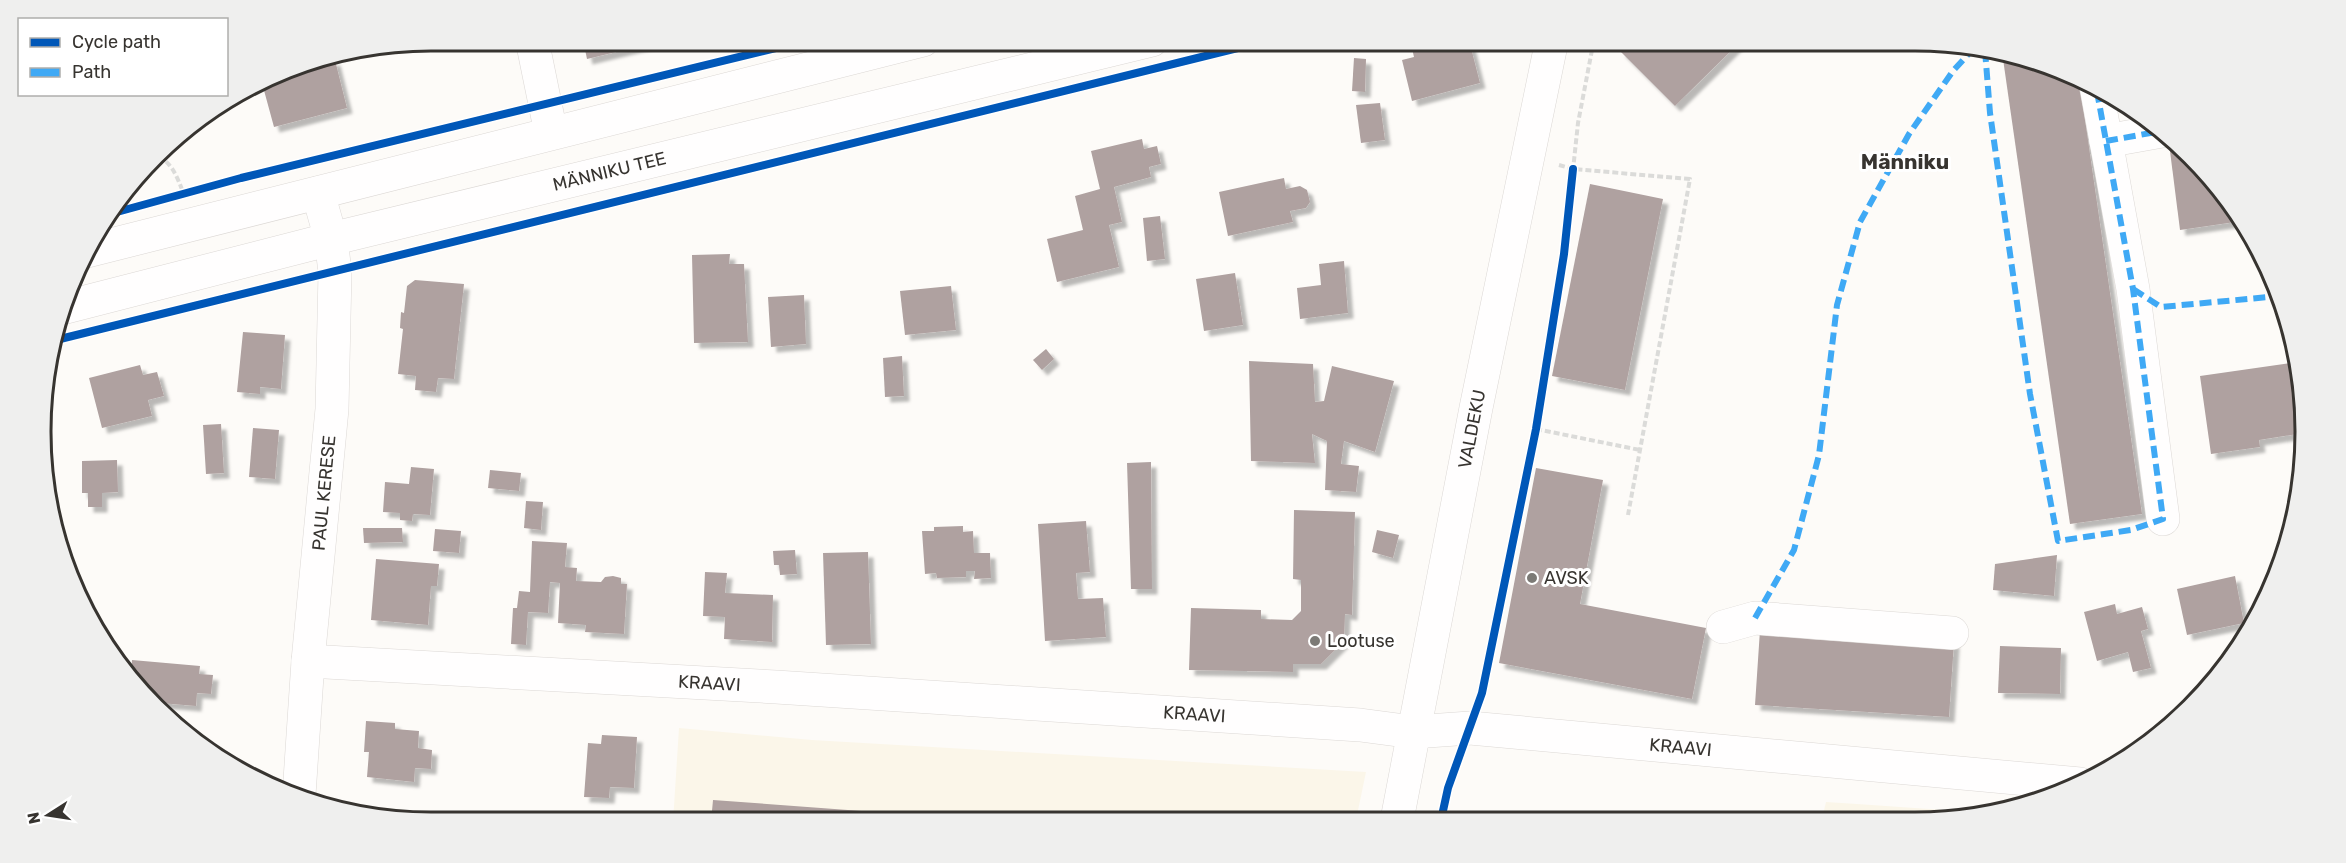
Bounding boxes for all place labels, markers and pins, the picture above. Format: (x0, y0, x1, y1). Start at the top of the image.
place label: AVSK (1544, 567, 1589, 589)
marker: AVSK (1525, 571, 1539, 585)
place label: Lootuse (1327, 630, 1395, 652)
marker: Lootuse (1308, 634, 1322, 648)

